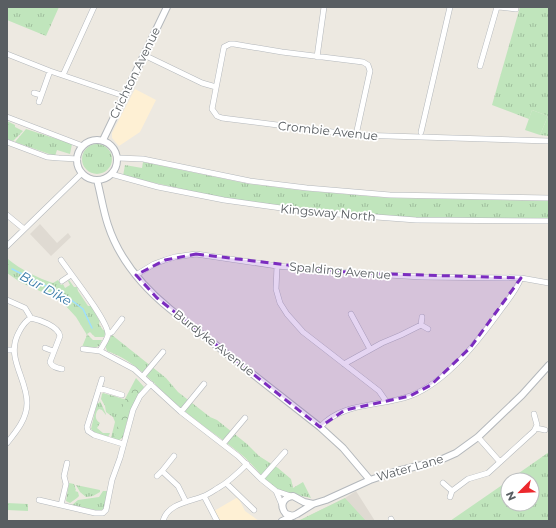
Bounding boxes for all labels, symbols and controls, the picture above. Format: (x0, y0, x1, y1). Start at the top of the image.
street label: Crichton Avenue (106, 25, 163, 121)
street label: Crombie Avenue (277, 118, 379, 143)
street label: Kingsway North (280, 201, 376, 224)
street label: Spalding Avenue (289, 259, 391, 282)
water label: Bur Dike (17, 267, 75, 309)
street label: Burdyke Avenue (171, 306, 258, 379)
street label: Water Lane (375, 451, 445, 484)
north arrow (500, 472, 540, 512)
text: N (503, 489, 519, 503)

